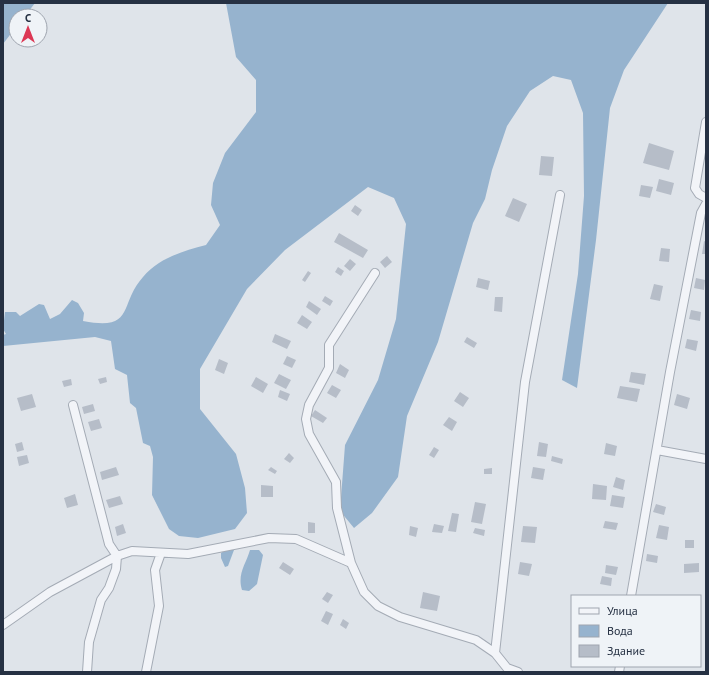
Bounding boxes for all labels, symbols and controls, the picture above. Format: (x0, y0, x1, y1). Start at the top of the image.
north arrow (8, 8, 48, 48)
text: С (25, 11, 31, 25)
legend (571, 595, 701, 667)
text: Улица (607, 603, 638, 618)
text: Вода (607, 623, 633, 638)
text: Здание (607, 643, 645, 658)

